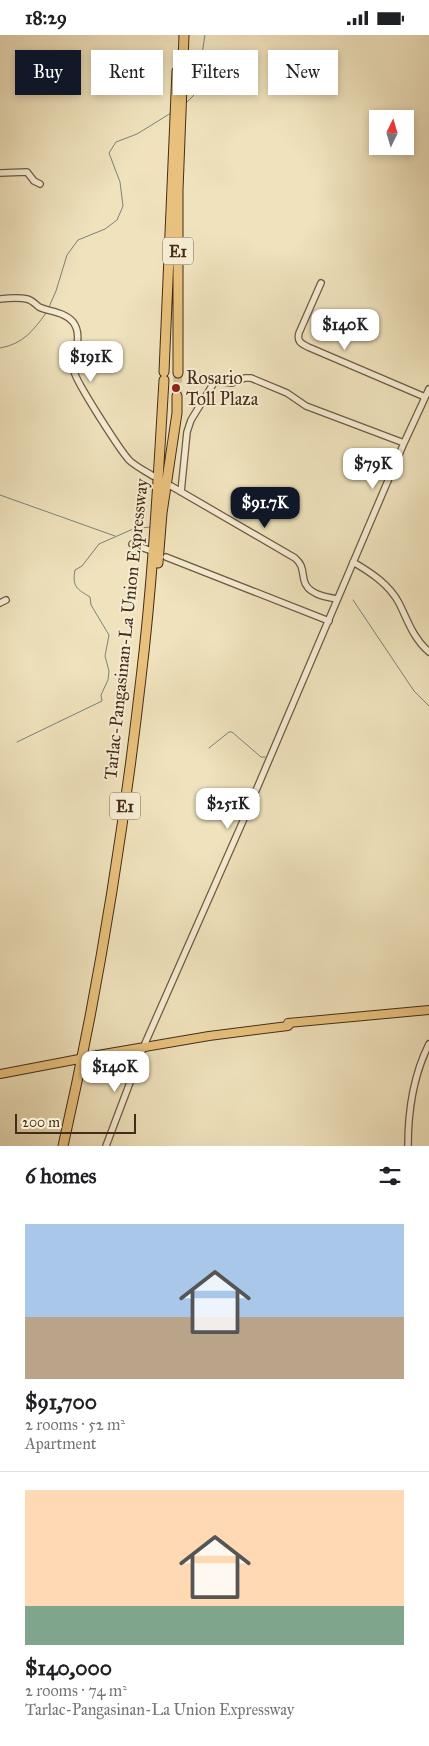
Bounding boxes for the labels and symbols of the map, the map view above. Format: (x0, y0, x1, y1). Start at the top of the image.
north arrow (369, 110, 414, 155)
road number: E1 (163, 237, 193, 265)
pin: $140K (310, 309, 380, 351)
pin: $191K (56, 341, 126, 383)
place label: Rosario Toll Plaza (186, 367, 259, 410)
marker: Rosario Toll Plaza (170, 382, 182, 394)
pin: $79K (343, 447, 403, 490)
street label: Tarlac-Pangasinan-La Union Expressway (99, 477, 154, 781)
pin: $91.7K (224, 487, 306, 529)
pin: $251K (193, 787, 263, 830)
road number: E1 (110, 793, 140, 819)
pin: $140K (80, 1051, 150, 1093)
scale bar (15, 1111, 136, 1134)

